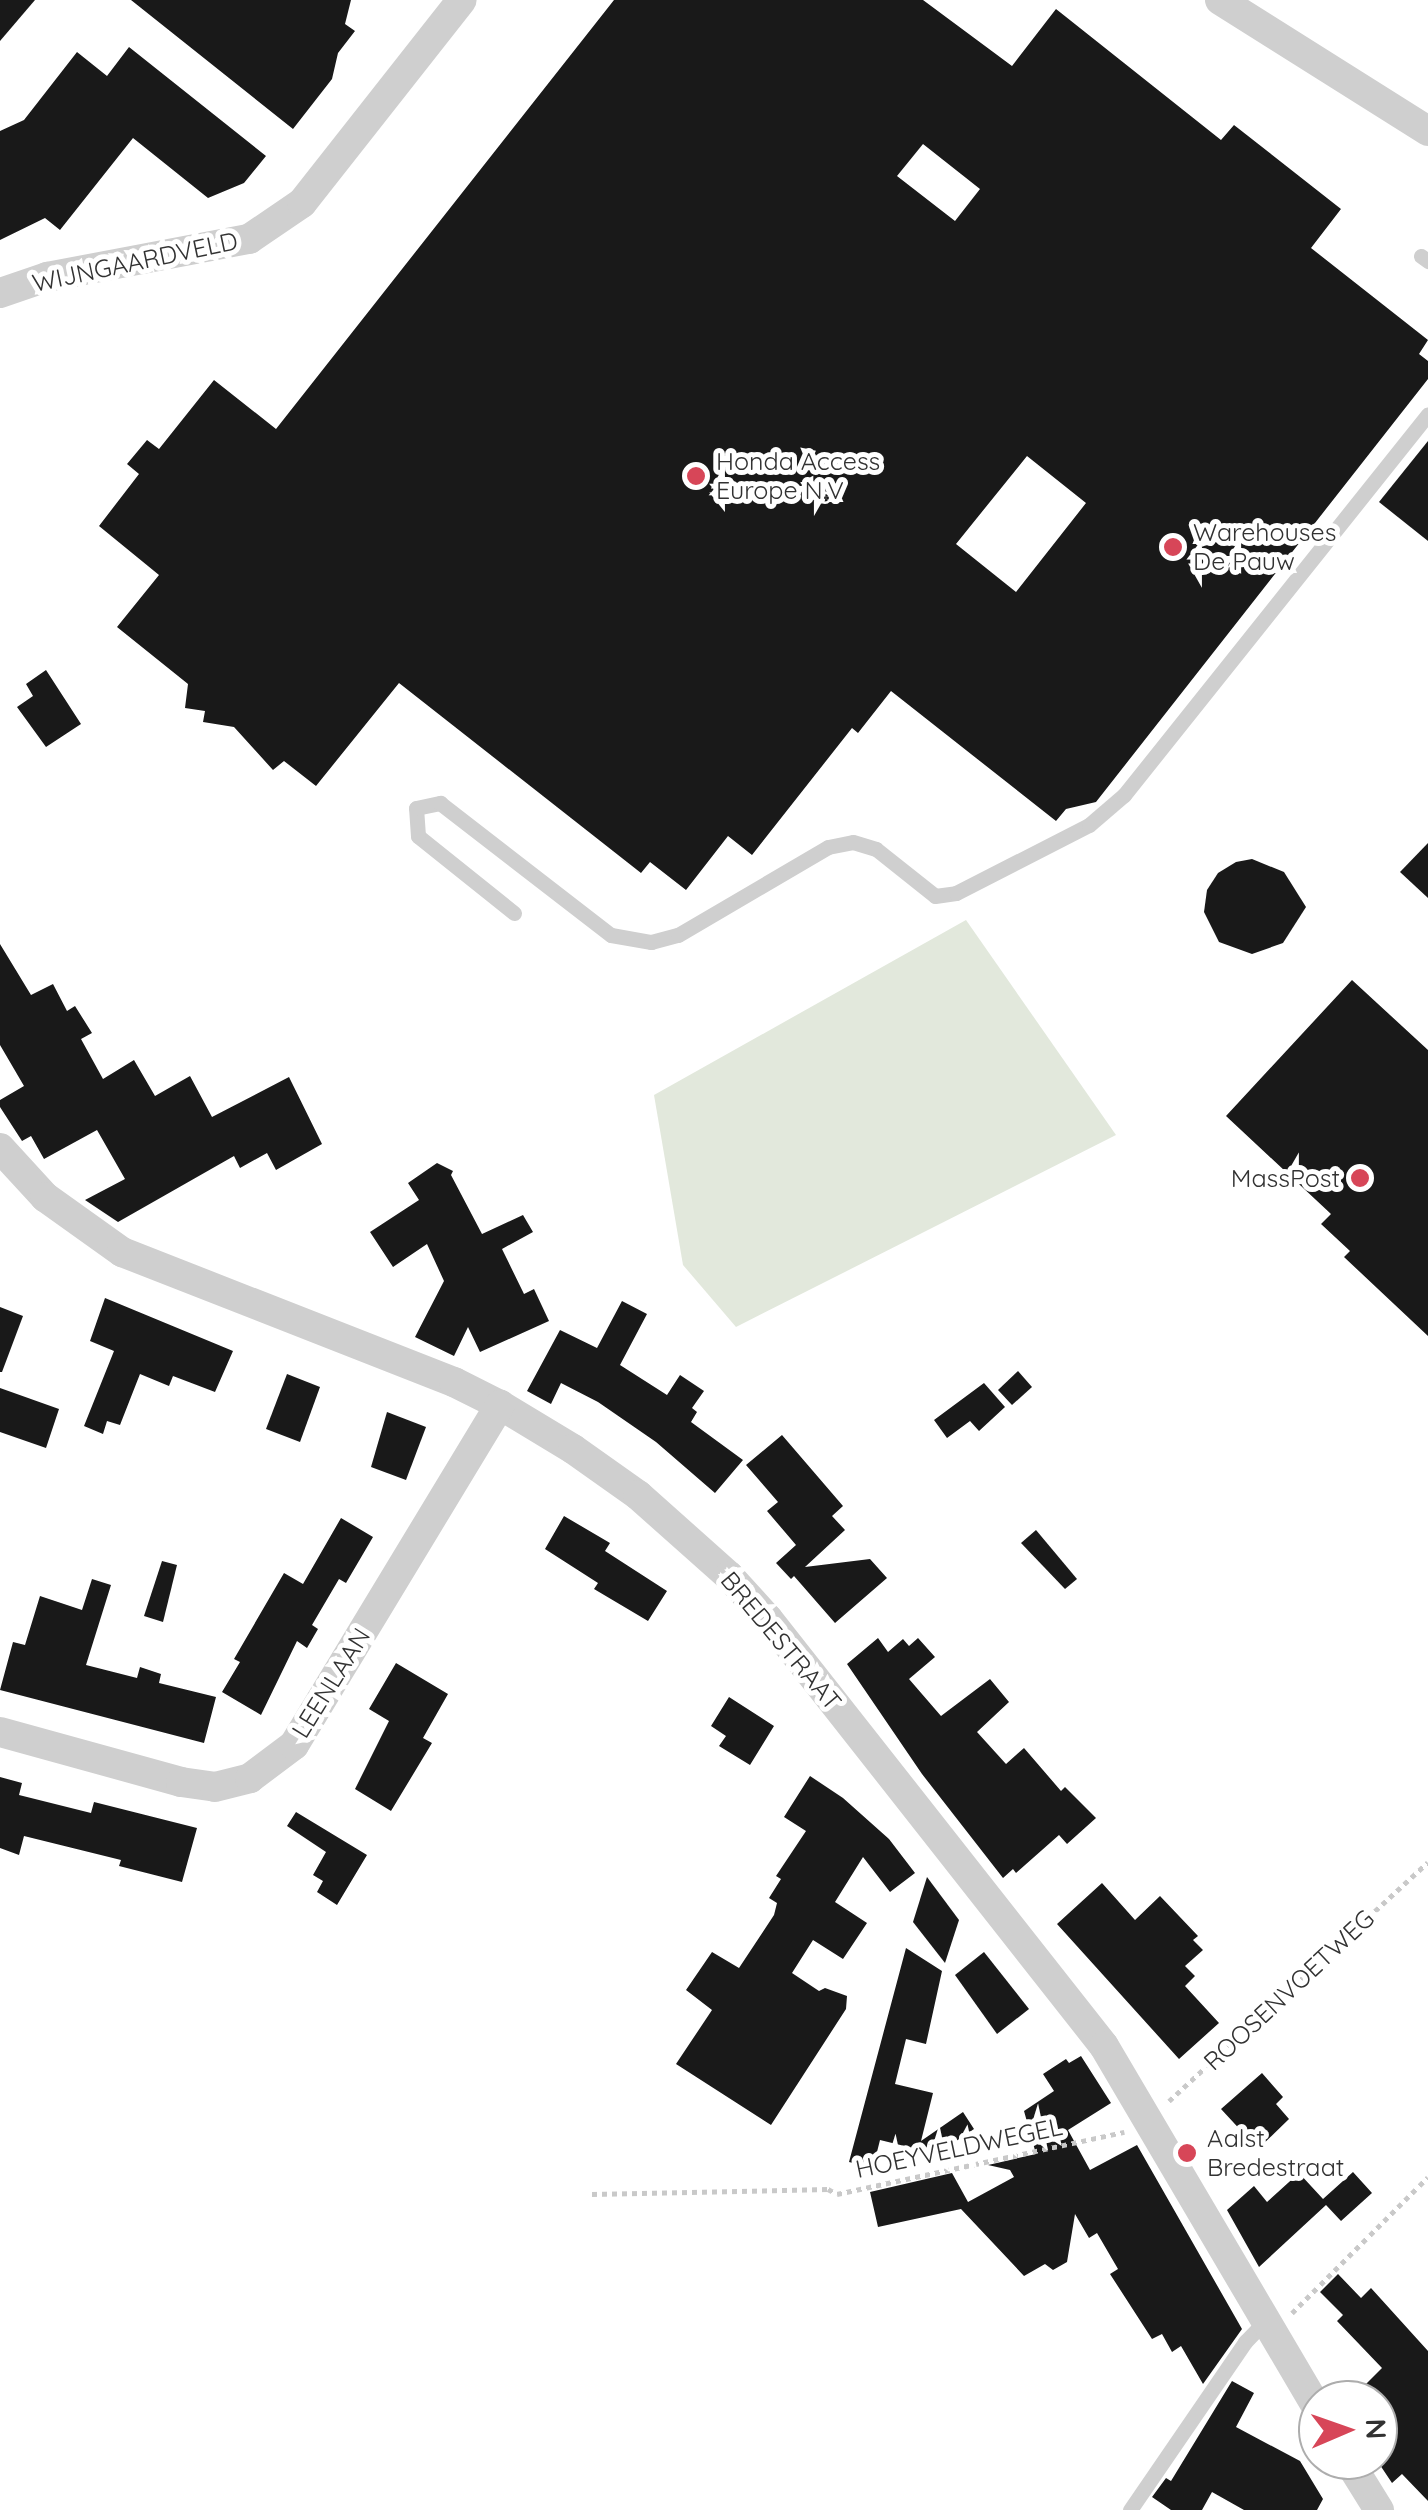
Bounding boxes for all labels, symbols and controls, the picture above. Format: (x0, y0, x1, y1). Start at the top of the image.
street label: WIJNGAARDVELD (30, 226, 240, 298)
place label: Honda Access Europe N.V (716, 447, 880, 506)
marker: Honda Access Europe N.V (685, 465, 707, 487)
place label: Warehouses De Pauw (1193, 518, 1336, 577)
marker: Warehouses De Pauw (1162, 536, 1184, 558)
place label: MassPost (1231, 1163, 1340, 1193)
marker: MassPost (1349, 1167, 1371, 1189)
street label: BREDESTRAAT (714, 1566, 848, 1716)
street label: LEENLAAN (285, 1623, 377, 1743)
street label: ROOSENVOETWEG (1198, 1903, 1380, 2077)
street label: HOEYVELDWEGEL (853, 2111, 1065, 2185)
place label: Aalst Bredestraat (1207, 2124, 1344, 2183)
marker: Aalst Bredestraat (1176, 2142, 1198, 2164)
north arrow (1298, 2380, 1398, 2480)
text: N (1359, 2418, 1394, 2440)

